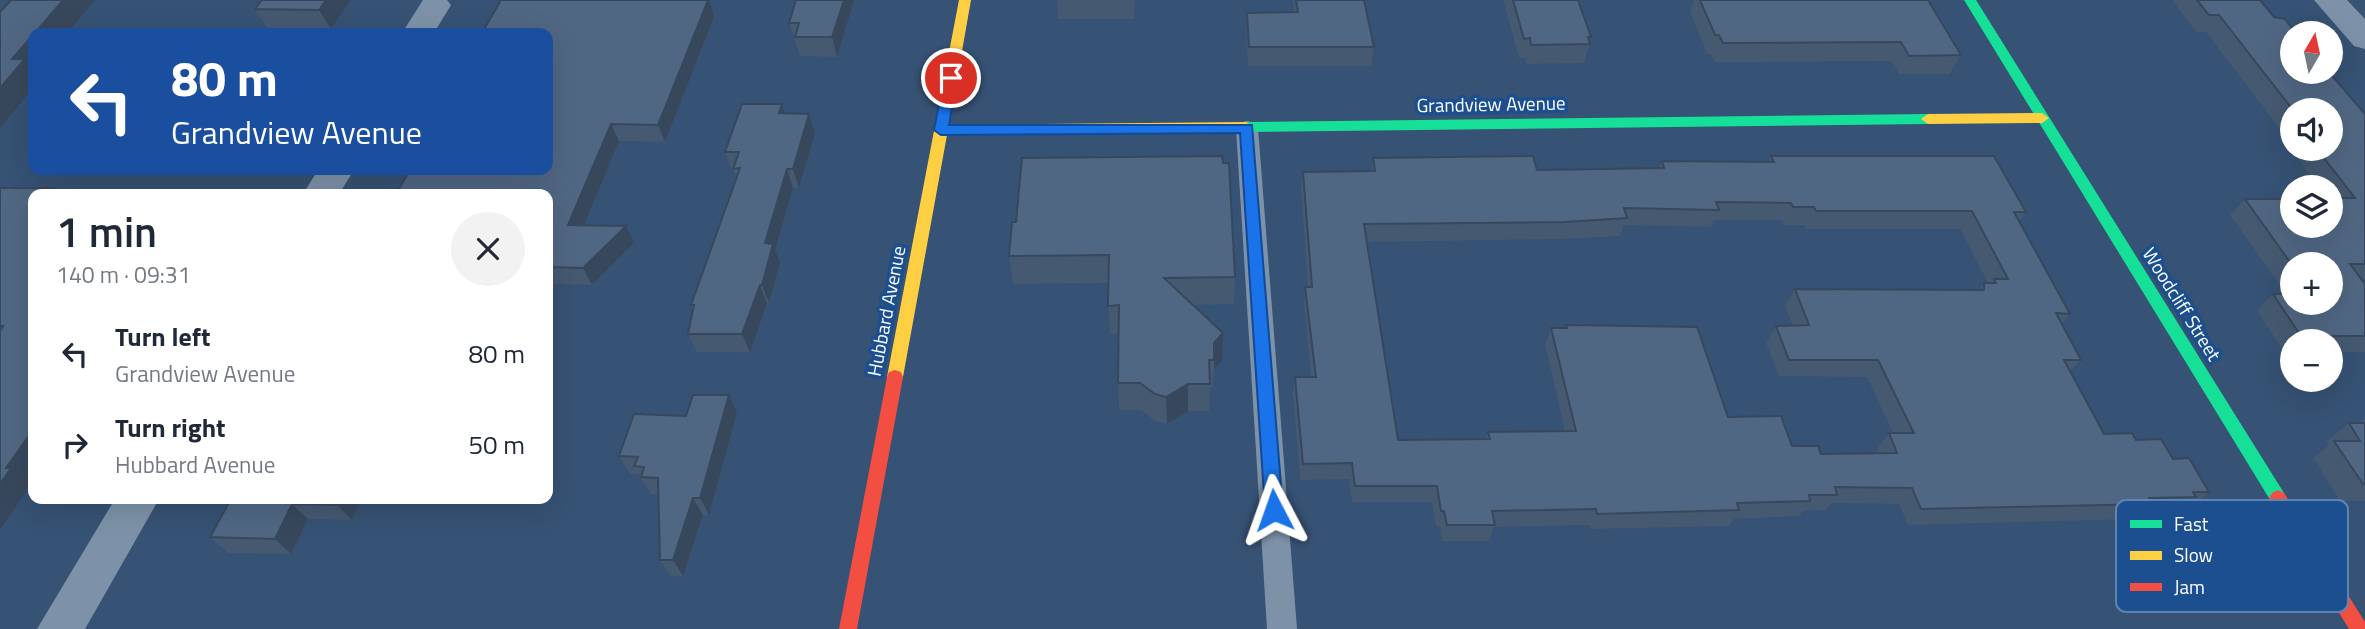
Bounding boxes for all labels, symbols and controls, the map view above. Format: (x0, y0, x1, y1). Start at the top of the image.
north arrow (2280, 21, 2343, 84)
map controls (2280, 21, 2343, 392)
text: 80 m (171, 40, 278, 115)
pin (921, 48, 981, 108)
icon: left (56, 56, 147, 147)
icon: arrive (932, 59, 970, 97)
street label: Grandview Avenue (1416, 88, 1566, 119)
button: sound (2280, 98, 2343, 161)
text: Grandview Avenue (171, 108, 422, 156)
button: layers (2280, 175, 2343, 238)
text: 1 min (56, 199, 157, 263)
button: close (451, 212, 525, 286)
street label: Woodcliff Street (2136, 241, 2229, 366)
street label: Hubbard Avenue (859, 243, 912, 379)
button: + (2280, 252, 2343, 315)
text: 140 m · 09:31 (56, 257, 191, 292)
text: Turn left (115, 317, 210, 356)
button: − (2280, 329, 2343, 392)
text: 80 m (468, 334, 525, 373)
icon: left (56, 335, 94, 373)
text: Grandview Avenue (115, 356, 295, 391)
text: Turn right (115, 408, 226, 447)
text: 50 m (468, 425, 525, 464)
icon: right (56, 426, 94, 464)
text: Hubbard Avenue (115, 447, 275, 482)
position arrow (1237, 473, 1311, 547)
legend (2116, 500, 2348, 612)
text: Fast (2174, 509, 2209, 538)
text: Slow (2174, 540, 2213, 569)
text: Jam (2174, 572, 2205, 601)

